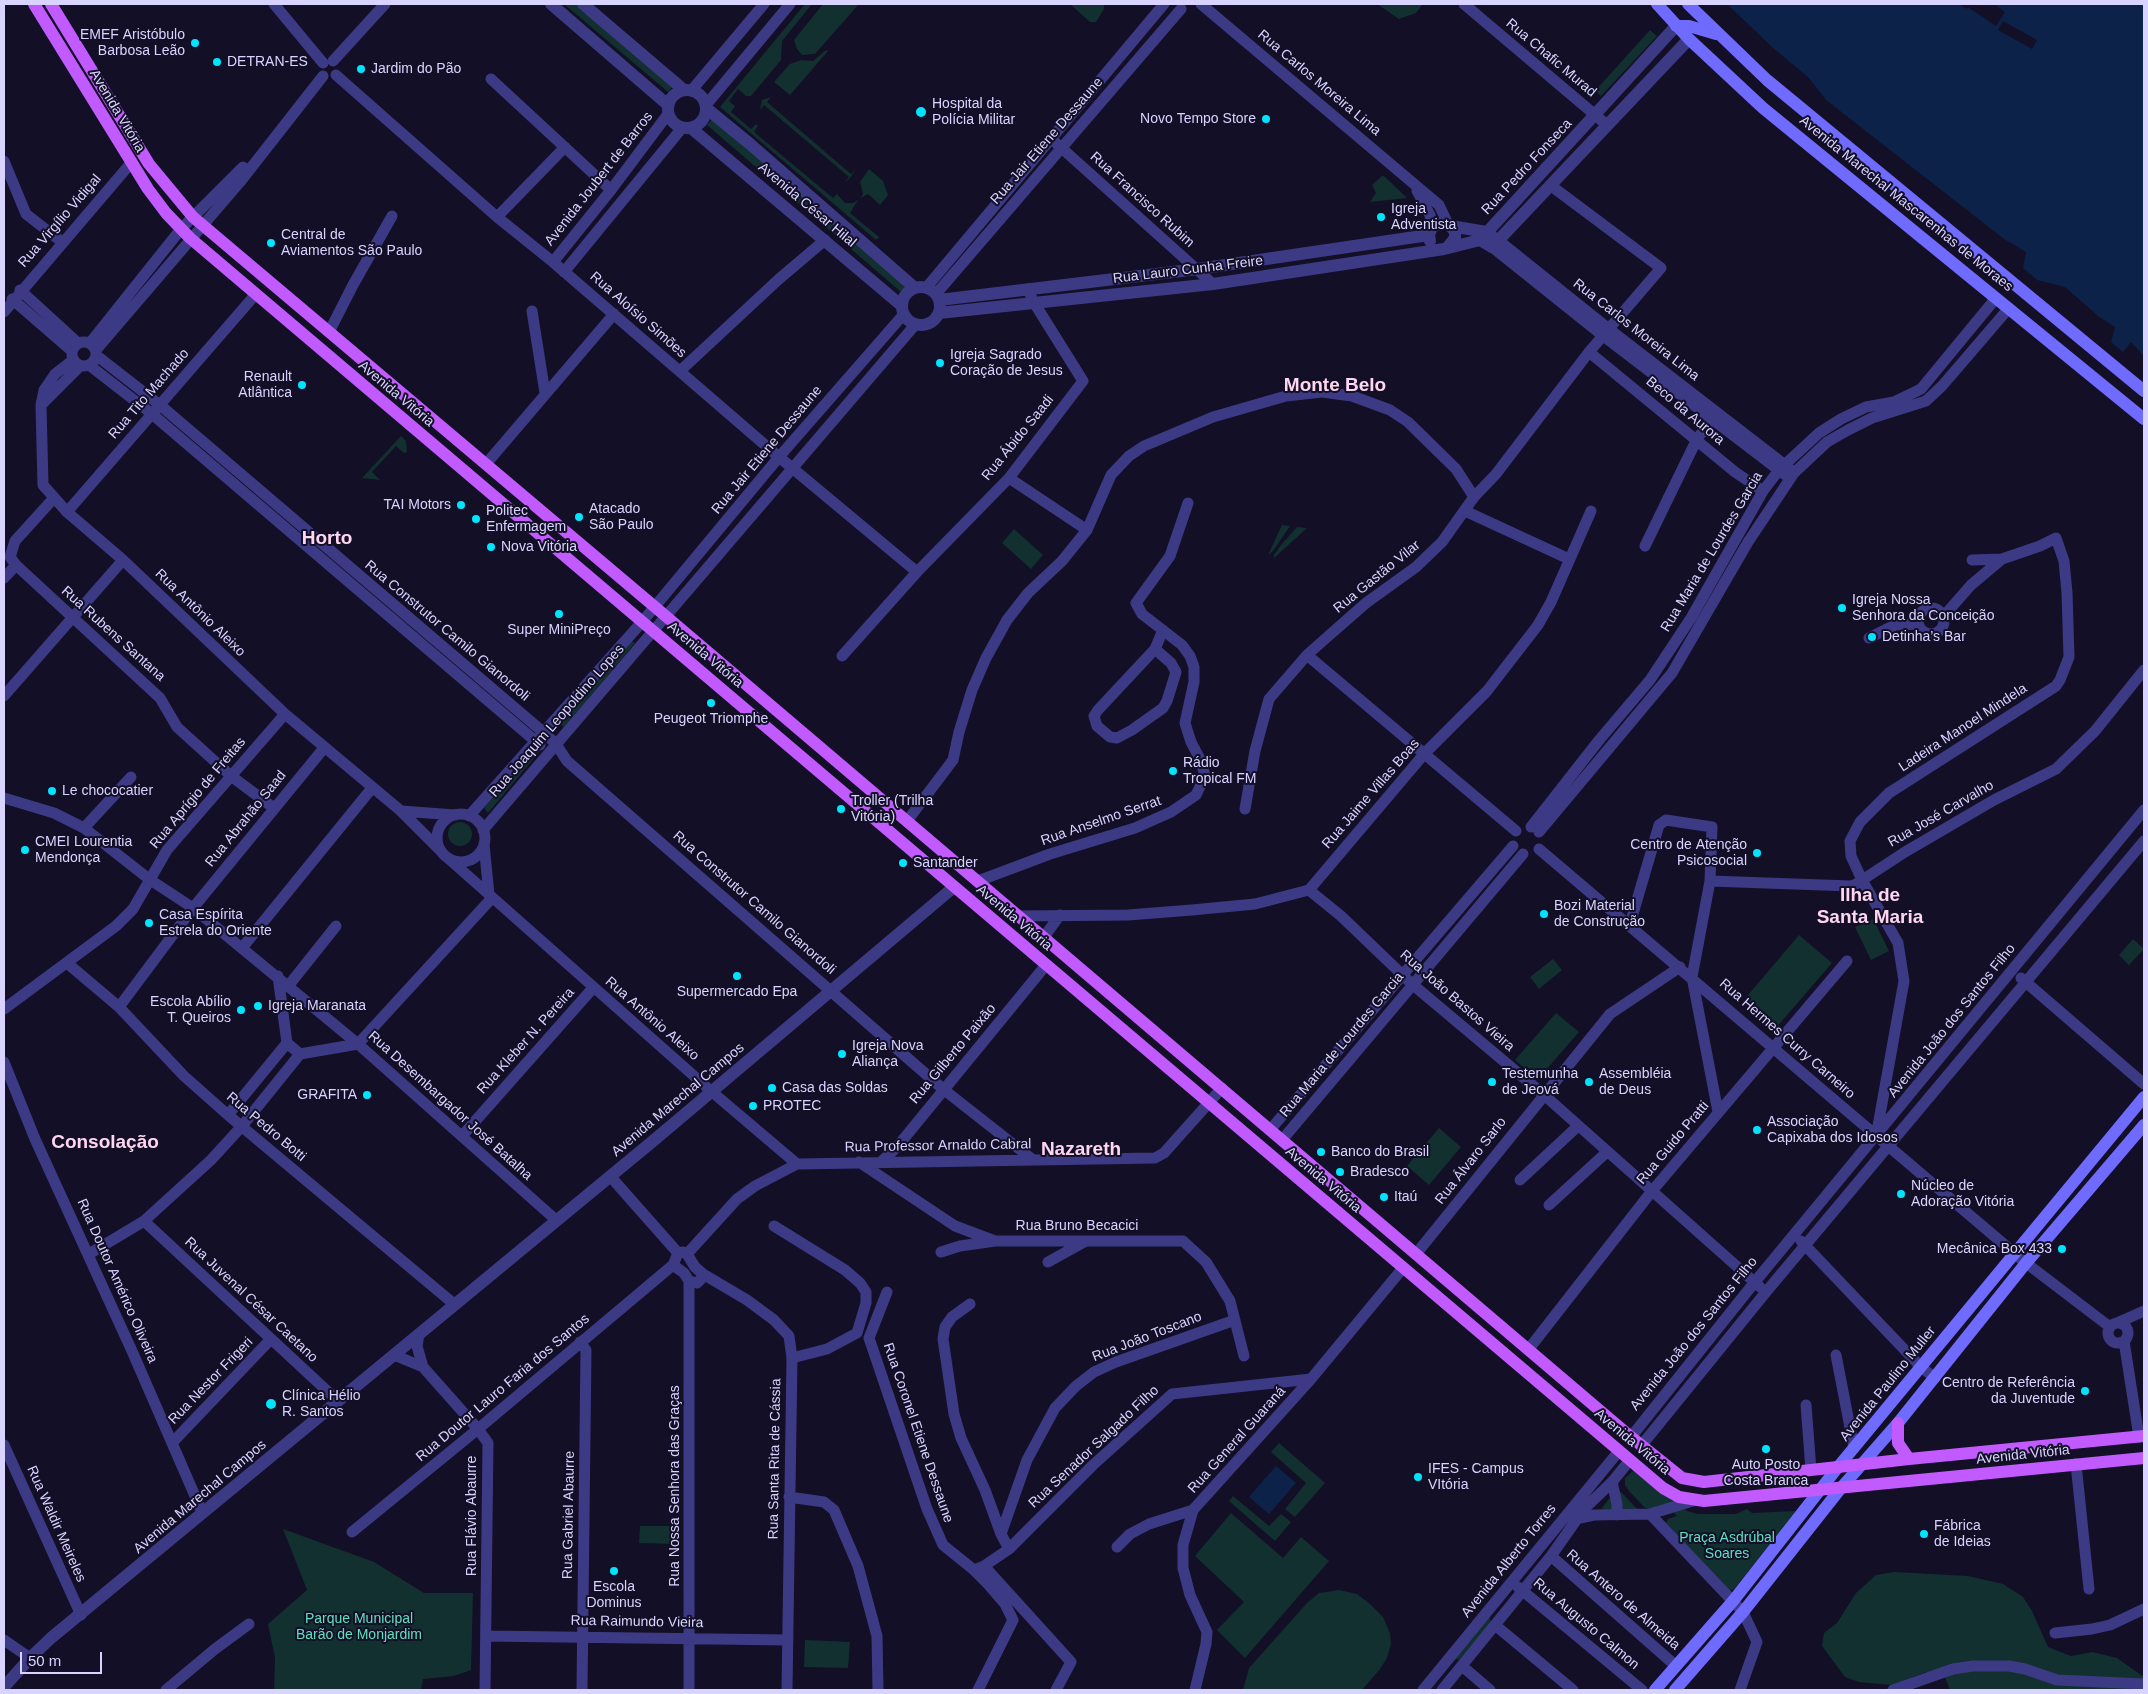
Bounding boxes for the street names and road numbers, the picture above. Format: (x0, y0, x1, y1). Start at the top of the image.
street label: Rua Chafic Murad (1502, 15, 1600, 101)
street label: Rua Carlos Moreira Lima (1254, 27, 1384, 139)
street label: Avenida Vitória (86, 67, 148, 155)
street label: Rua Jair Etiene Dessaune (987, 74, 1107, 208)
street label: Avenida Joubert de Barros (541, 109, 657, 249)
street label: Avenida Marechal Mascarenhas de Moraes (1796, 113, 2016, 295)
street label: Rua Pedro Fonseca (1478, 116, 1576, 218)
street label: Rua Francisco Rubim (1086, 149, 1198, 251)
street label: Avenida César Hilal (755, 159, 859, 251)
street label: Rua Virgílio Vidigal (15, 171, 105, 271)
street label: Rua Lauro Cunha Freire (1112, 252, 1264, 288)
street label: Rua Aloísio Simões (586, 269, 690, 361)
street label: Rua Carlos Moreira Lima (1570, 275, 1702, 385)
street label: Rua Tito Machado (105, 346, 193, 442)
street label: Avenida Vitória (355, 357, 437, 431)
street label: Beco da Aurora (1642, 373, 1728, 449)
street label: Rua Jair Etiene Dessaune (708, 382, 826, 518)
street label: Rua Ábido Saadi (978, 392, 1058, 484)
street label: Rua Maria de Lourdes Garcia (1658, 469, 1766, 635)
street label: Rua Gastão Vilar (1330, 537, 1424, 617)
street label: Rua Construtor Camilo Gianordoli (361, 557, 533, 705)
street label: Rua Antônio Aleixo (151, 566, 249, 660)
street label: Rua Rubens Santana (58, 583, 168, 685)
street label: Avenida Vitória (664, 618, 746, 692)
street label: Rua Joaquim Leopoldino Lopes (486, 641, 628, 801)
street label: Ladeira Manoel Mindela (1896, 680, 2030, 776)
street label: Rua Aprígio de Freitas (147, 734, 249, 852)
street label: Rua Jaime Villas Boas (1319, 736, 1423, 852)
street label: Rua Abrahão Saad (202, 767, 290, 871)
street label: Rua José Carvalho (1885, 777, 1997, 851)
street label: Rua Anselmo Serrat (1039, 793, 1163, 849)
street label: Rua Construtor Camilo Gianordoli (669, 828, 839, 978)
street label: Avenida Vitória (973, 881, 1055, 955)
street label: Avenida João dos Santos Filho (1885, 941, 2019, 1101)
street label: Rua João Bastos Vieira (1396, 947, 1518, 1055)
street label: Rua Maria de Lourdes Garcia (1277, 969, 1407, 1121)
street label: Rua Antônio Aleixo (602, 974, 702, 1064)
street label: Rua Hermes Curry Carneiro (1716, 975, 1858, 1103)
street label: Rua Kleber N. Pereira (474, 984, 578, 1098)
street label: Rua Gilberto Paixão (906, 1001, 1000, 1107)
street label: Rua Desembargador José Batalha (365, 1028, 535, 1184)
street label: Avenida Marechal Campos (608, 1040, 748, 1160)
street label: Rua Pedro Botti (223, 1089, 309, 1165)
street label: Rua Guido Pratti (1633, 1098, 1713, 1188)
street label: Rua Álvaro Sarlo (1432, 1114, 1510, 1208)
street label: Rua Professor Arnaldo Cabral (844, 1136, 1032, 1156)
street label: Avenida Vitória (1282, 1143, 1364, 1217)
street label: Rua Doutor Américo Oliveira (73, 1196, 161, 1366)
street label: Rua Bruno Becacici (1016, 1218, 1138, 1234)
street label: Rua Juvenal César Caetano (181, 1234, 321, 1366)
street label: Avenida João dos Santos Filho (1627, 1254, 1761, 1414)
street label: Rua João Toscano (1090, 1308, 1204, 1366)
street label: Rua Doutor Lauro Faria dos Santos (413, 1311, 593, 1465)
street label: Avenida Paulino Muller (1836, 1323, 1940, 1445)
street label: Rua Nestor Frigeri (165, 1334, 257, 1428)
street label: Rua Coronel Etiene Dessaune (879, 1341, 957, 1525)
street label: Rua Santa Rita de Cássia (765, 1378, 785, 1540)
street label: Rua Senador Salgado Filho (1025, 1382, 1163, 1512)
street label: Rua General Guaraná (1185, 1383, 1289, 1497)
street label: Rua Nossa Senhora das Graças (667, 1385, 683, 1587)
street label: Avenida Vitória (1591, 1405, 1673, 1479)
street label: Avenida Marechal Campos (130, 1437, 270, 1557)
street label: Avenida Vitória (1976, 1442, 2070, 1468)
street label: Rua Gabriel Abaurre (559, 1451, 579, 1579)
street label: Rua Flávio Abaurre (464, 1456, 480, 1576)
street label: Rua Waldir Meireles (23, 1463, 89, 1585)
street label: Avenida Alberto Torres (1458, 1501, 1560, 1621)
street label: Rua Antero de Almeida (1563, 1546, 1683, 1654)
street label: Rua Augusto Calmon (1530, 1575, 1642, 1673)
street label: Rua Raimundo Vieira (570, 1612, 704, 1632)

